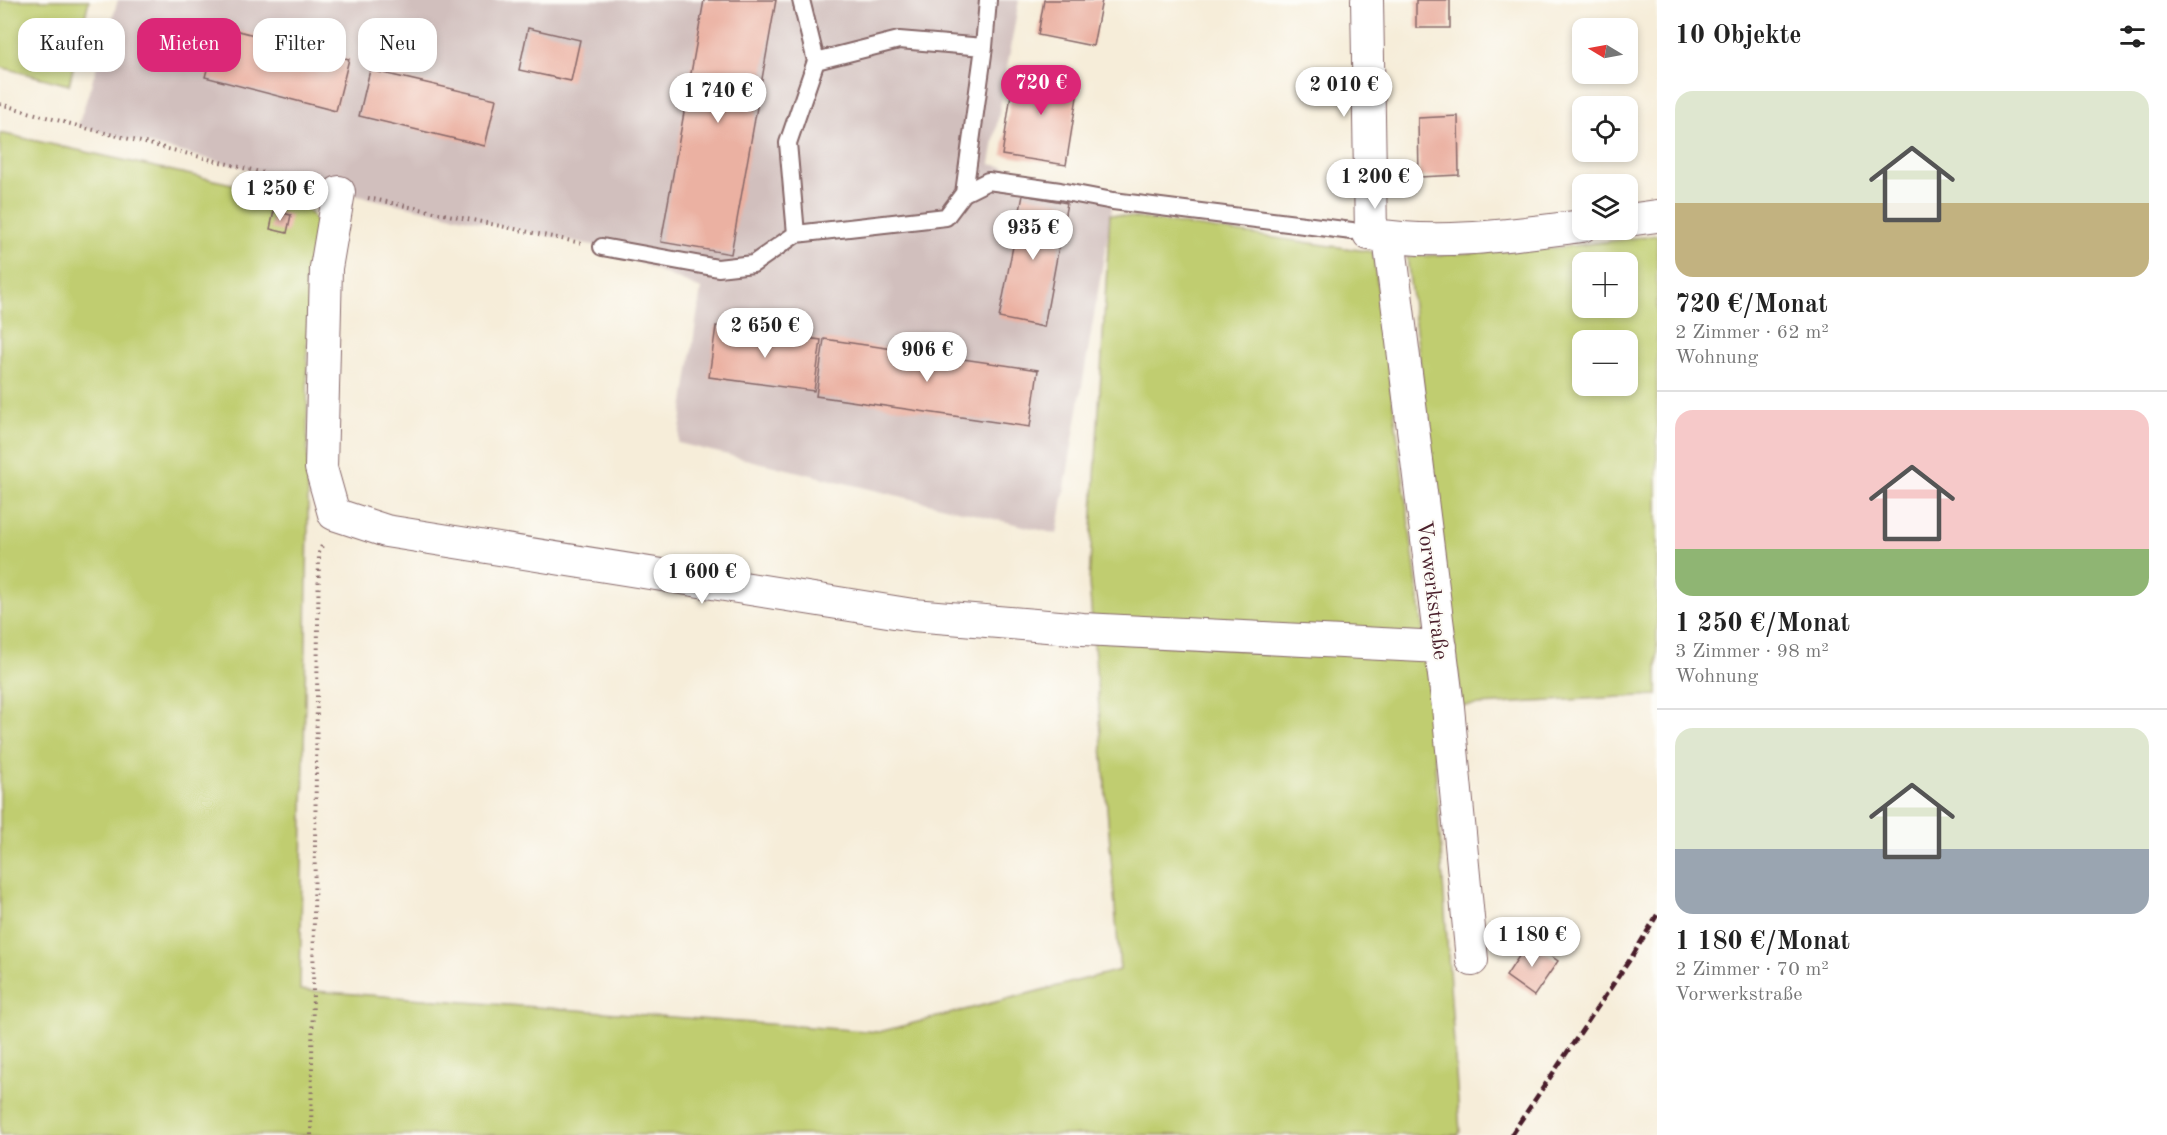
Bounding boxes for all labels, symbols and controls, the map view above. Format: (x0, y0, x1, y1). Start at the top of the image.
chip: Kaufen (18, 18, 125, 72)
chip: Mieten (137, 18, 241, 72)
chip: Filter (253, 18, 346, 72)
chip: Neu (358, 18, 437, 72)
north arrow (1572, 18, 1638, 84)
map controls (1572, 18, 1638, 396)
icon: filters (2116, 20, 2149, 53)
text: 10 Objekte (1675, 23, 1802, 49)
pin: 720 € (999, 65, 1083, 116)
pin: 2 010 € (1289, 67, 1399, 118)
pin: 1 740 € (663, 73, 773, 124)
text: 720 € (1015, 74, 1067, 94)
text: 2 010 € (1309, 76, 1379, 96)
text: 1 740 € (683, 82, 753, 102)
button: locate (1572, 96, 1638, 162)
icon: home (1858, 130, 1966, 238)
pin: 1 200 € (1320, 159, 1430, 210)
text: 1 200 € (1340, 168, 1410, 188)
pin: 1 250 € (225, 171, 335, 222)
button: layers (1572, 174, 1638, 240)
text: 1 250 € (245, 180, 315, 200)
pin: 935 € (991, 210, 1075, 261)
text: 935 € (1007, 219, 1059, 239)
button: + (1572, 252, 1638, 318)
text: 720 €/Monat (1675, 292, 1828, 318)
pin: 2 650 € (710, 308, 820, 359)
text: 2 650 € (730, 317, 800, 337)
text: 2 Zimmer · 62 m² (1675, 323, 1829, 343)
button: − (1572, 330, 1638, 396)
pin: 906 € (885, 332, 969, 383)
text: 906 € (901, 341, 953, 361)
text: Wohnung (1675, 348, 1758, 368)
icon: home (1858, 449, 1966, 557)
street label: Vorwerkstraße (1413, 519, 1451, 661)
pin: 1 600 € (647, 554, 757, 605)
text: 1 600 € (667, 563, 737, 583)
text: 1 250 €/Monat (1675, 611, 1850, 637)
text: 3 Zimmer · 98 m² (1675, 642, 1829, 662)
text: Wohnung (1675, 667, 1758, 687)
icon: home (1858, 767, 1966, 875)
pin: 1 180 € (1477, 917, 1587, 968)
text: 1 180 € (1497, 926, 1567, 946)
text: 1 180 €/Monat (1675, 929, 1850, 955)
text: 2 Zimmer · 70 m² (1675, 960, 1829, 980)
text: Vorwerkstraße (1675, 985, 1802, 1005)

